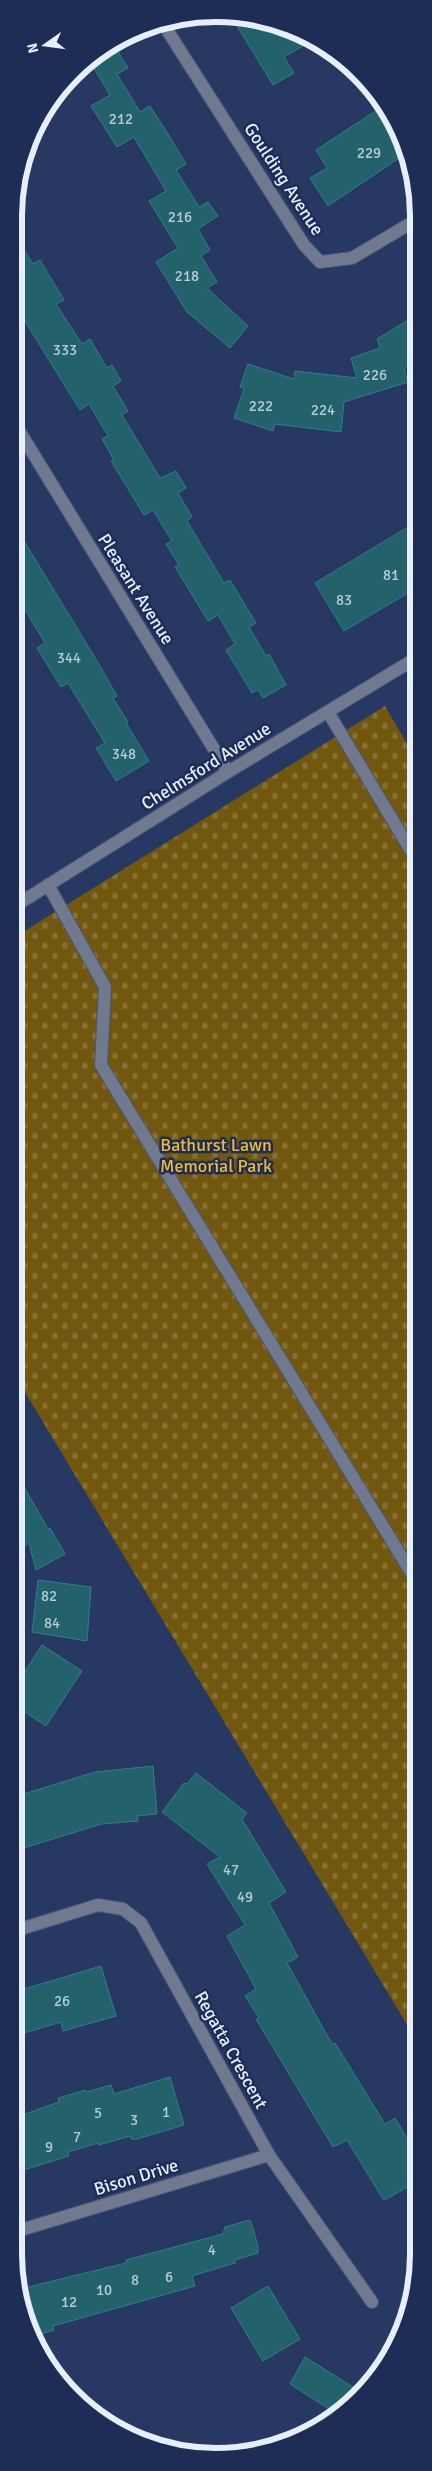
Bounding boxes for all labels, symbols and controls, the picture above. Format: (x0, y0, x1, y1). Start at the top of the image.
north arrow (20, 20, 70, 70)
text: N (23, 41, 42, 55)
house number: 212 (109, 110, 133, 128)
street label: Goulding Avenue (239, 119, 329, 239)
house number: 229 (357, 144, 381, 162)
house number: 216 (168, 208, 192, 226)
house number: 218 (175, 267, 199, 285)
house number: 333 (53, 341, 77, 359)
house number: 226 (363, 366, 387, 384)
house number: 222 (249, 397, 273, 415)
house number: 224 (311, 401, 335, 419)
street label: Pleasant Avenue (93, 529, 179, 649)
house number: 81 (383, 566, 399, 584)
house number: 83 (336, 591, 352, 609)
house number: 344 (57, 649, 81, 667)
street label: Chelmsford Avenue (137, 717, 275, 815)
house number: 348 (112, 745, 136, 763)
park label: Bathurst Lawn Memorial Park (160, 1134, 272, 1177)
house number: 82 (41, 1587, 57, 1605)
house number: 84 (44, 1614, 60, 1632)
house number: 47 (223, 1861, 239, 1879)
house number: 49 (237, 1888, 253, 1906)
street label: Regatta Crescent (190, 1987, 272, 2113)
house number: 26 (54, 1992, 70, 2010)
house number: 1 (162, 2103, 170, 2121)
house number: 5 (94, 2104, 102, 2122)
house number: 3 (130, 2111, 138, 2129)
house number: 7 (73, 2128, 81, 2146)
house number: 9 (45, 2138, 53, 2156)
street label: Bison Drive (91, 2154, 181, 2200)
house number: 4 (208, 2241, 216, 2259)
house number: 6 (165, 2268, 173, 2286)
house number: 8 (131, 2271, 139, 2289)
house number: 10 (96, 2281, 112, 2299)
house number: 12 (61, 2293, 77, 2311)

